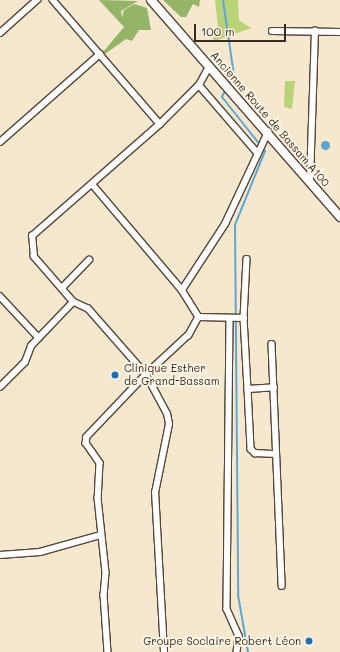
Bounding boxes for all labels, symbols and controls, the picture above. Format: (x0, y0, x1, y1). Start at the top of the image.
scale bar (196, 16, 288, 42)
text: 100 m (201, 23, 235, 39)
street label: Ancienne Route de Bassam A100 (208, 49, 332, 189)
place label: Clinique Esther de Grand-Bassam (124, 362, 220, 388)
marker: Clinique Esther de Grand-Bassam (109, 369, 121, 381)
place label: Groupe Soclaire Robert Léon (143, 634, 301, 648)
marker: Groupe Soclaire Robert Léon (304, 636, 314, 646)

